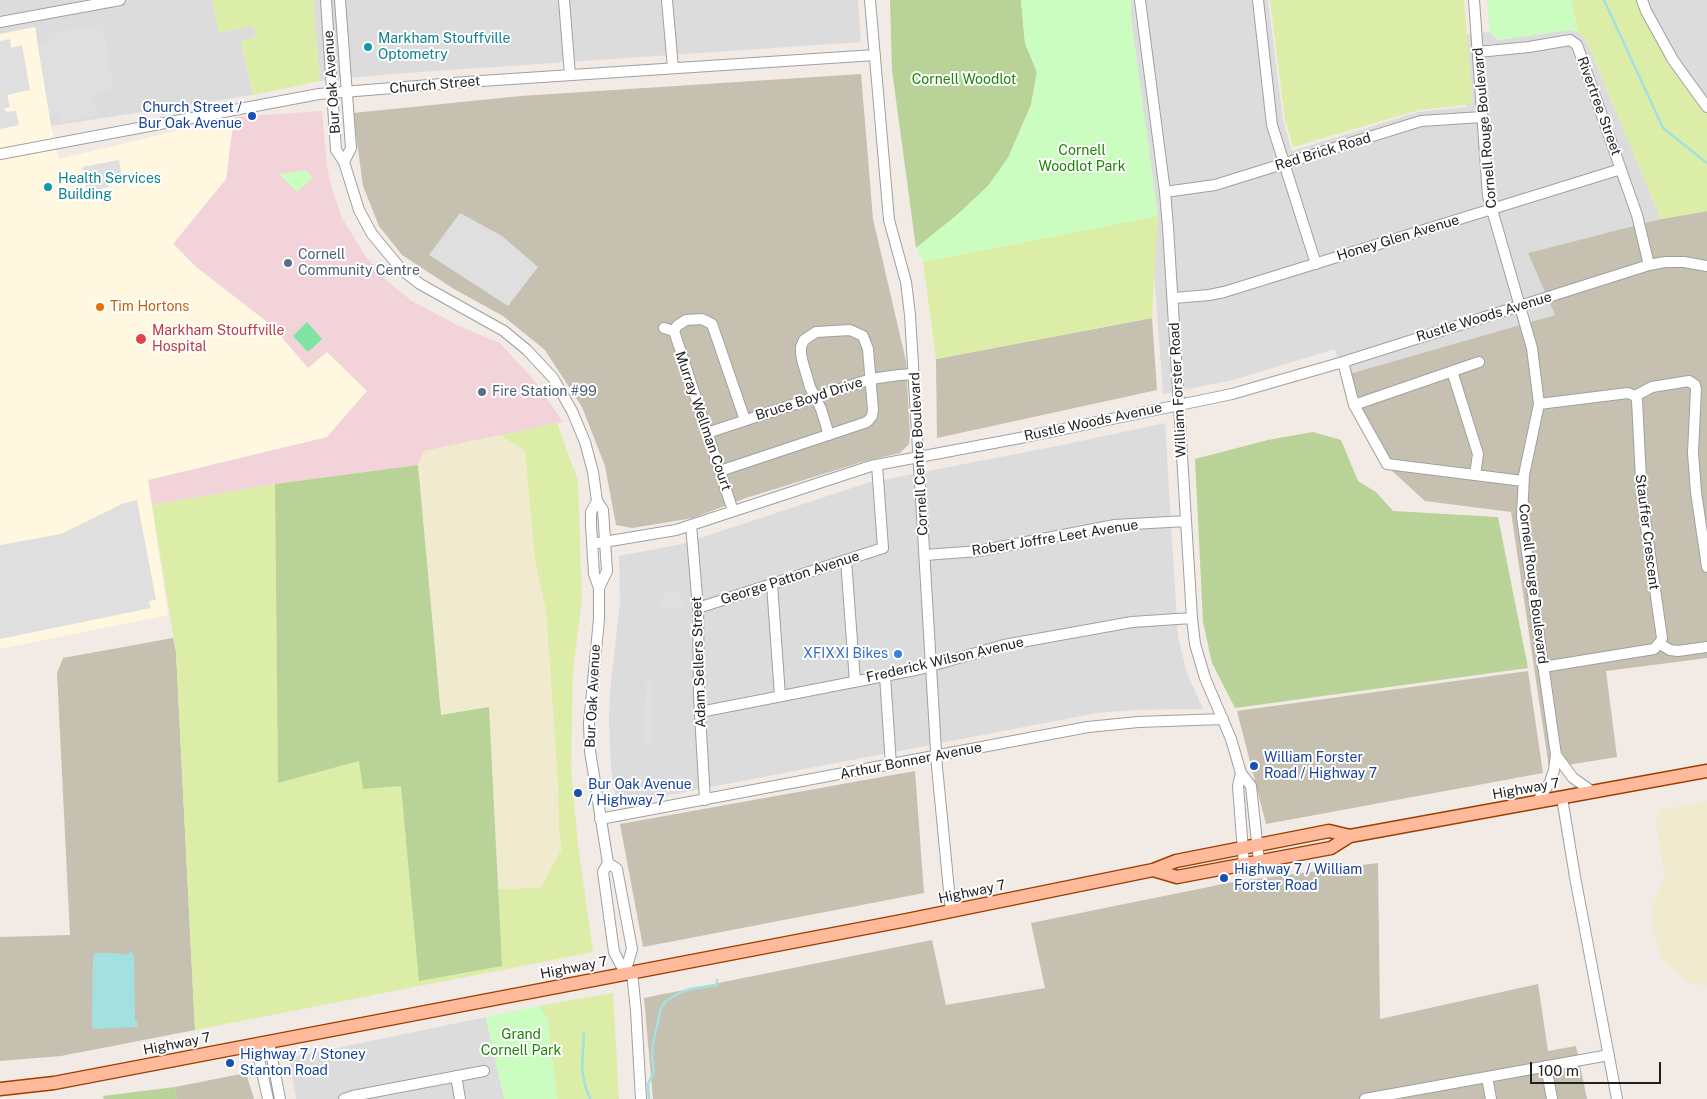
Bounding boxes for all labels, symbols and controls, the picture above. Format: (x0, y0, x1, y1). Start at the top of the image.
street label: Bur Oak Avenue (320, 30, 344, 134)
place label: Markham Stouffville Optometry (378, 31, 510, 64)
marker: Markham Stouffville Optometry (362, 41, 374, 53)
street label: Cornell Rouge Boulevard (1470, 47, 1500, 209)
street label: Rivertree Street (1573, 54, 1625, 158)
park label: Cornell Woodlot (912, 72, 1016, 88)
street label: Church Street (389, 73, 481, 97)
place label: Church Street / Bur Oak Avenue (138, 100, 242, 132)
marker: Church Street / Bur Oak Avenue (246, 110, 258, 122)
street label: Red Brick Road (1273, 129, 1373, 175)
park label: Cornell Woodlot Park (1038, 143, 1126, 176)
place label: Health Services Building (58, 171, 161, 203)
marker: Health Services Building (42, 181, 54, 193)
street label: Honey Glen Avenue (1335, 211, 1461, 265)
place label: Cornell Community Centre (298, 247, 420, 280)
marker: Cornell Community Centre (282, 257, 294, 269)
street label: Rustle Woods Avenue (1414, 288, 1554, 346)
place label: Tim Hortons (110, 299, 189, 315)
marker: Tim Hortons (94, 301, 106, 313)
street label: William Forster Road (1166, 322, 1190, 458)
place label: Markham Stouffville Hospital (152, 323, 284, 356)
marker: Markham Stouffville Hospital (134, 332, 148, 346)
street label: Murray Wellman Court (671, 349, 735, 493)
street label: Cornell Centre Boulevard (906, 372, 932, 536)
street label: Bruce Boyd Drive (753, 374, 865, 424)
place label: Fire Station #99 (492, 384, 597, 400)
marker: Fire Station #99 (476, 386, 488, 398)
street label: Rustle Woods Avenue (1023, 399, 1163, 445)
street label: Stauffer Crescent (1632, 473, 1662, 591)
street label: Cornell Rouge Boulevard (1515, 503, 1551, 665)
street label: Robert Joffre Leet Avenue (971, 517, 1139, 559)
street label: George Patton Avenue (719, 548, 861, 608)
street label: Adam Sellers Street (688, 596, 710, 728)
street label: Frederick Wilson Avenue (865, 634, 1025, 686)
street label: Bur Oak Avenue (582, 644, 604, 748)
place label: XFIXXI Bikes (803, 646, 888, 662)
marker: XFIXXI Bikes (892, 648, 904, 660)
street label: Arthur Bonner Avenue (839, 739, 983, 783)
place label: William Forster Road / Highway 7 (1264, 750, 1377, 782)
marker: William Forster Road / Highway 7 (1248, 760, 1260, 772)
street label: Highway 7 (1491, 775, 1561, 803)
place label: Bur Oak Avenue / Highway 7 (588, 777, 692, 810)
marker: Bur Oak Avenue / Highway 7 (572, 787, 584, 799)
place label: Highway 7 / William Forster Road (1234, 862, 1362, 894)
marker: Highway 7 / William Forster Road (1218, 872, 1230, 884)
street label: Highway 7 (937, 877, 1007, 907)
street label: Highway 7 (539, 953, 609, 983)
park label: Grand Cornell Park (481, 1027, 561, 1060)
street label: Highway 7 (142, 1029, 212, 1059)
place label: Highway 7 / Stoney Stanton Road (240, 1047, 366, 1080)
scale bar (1532, 1052, 1663, 1084)
marker: Highway 7 / Stoney Stanton Road (224, 1057, 236, 1069)
text: 100 m (1538, 1062, 1579, 1079)

